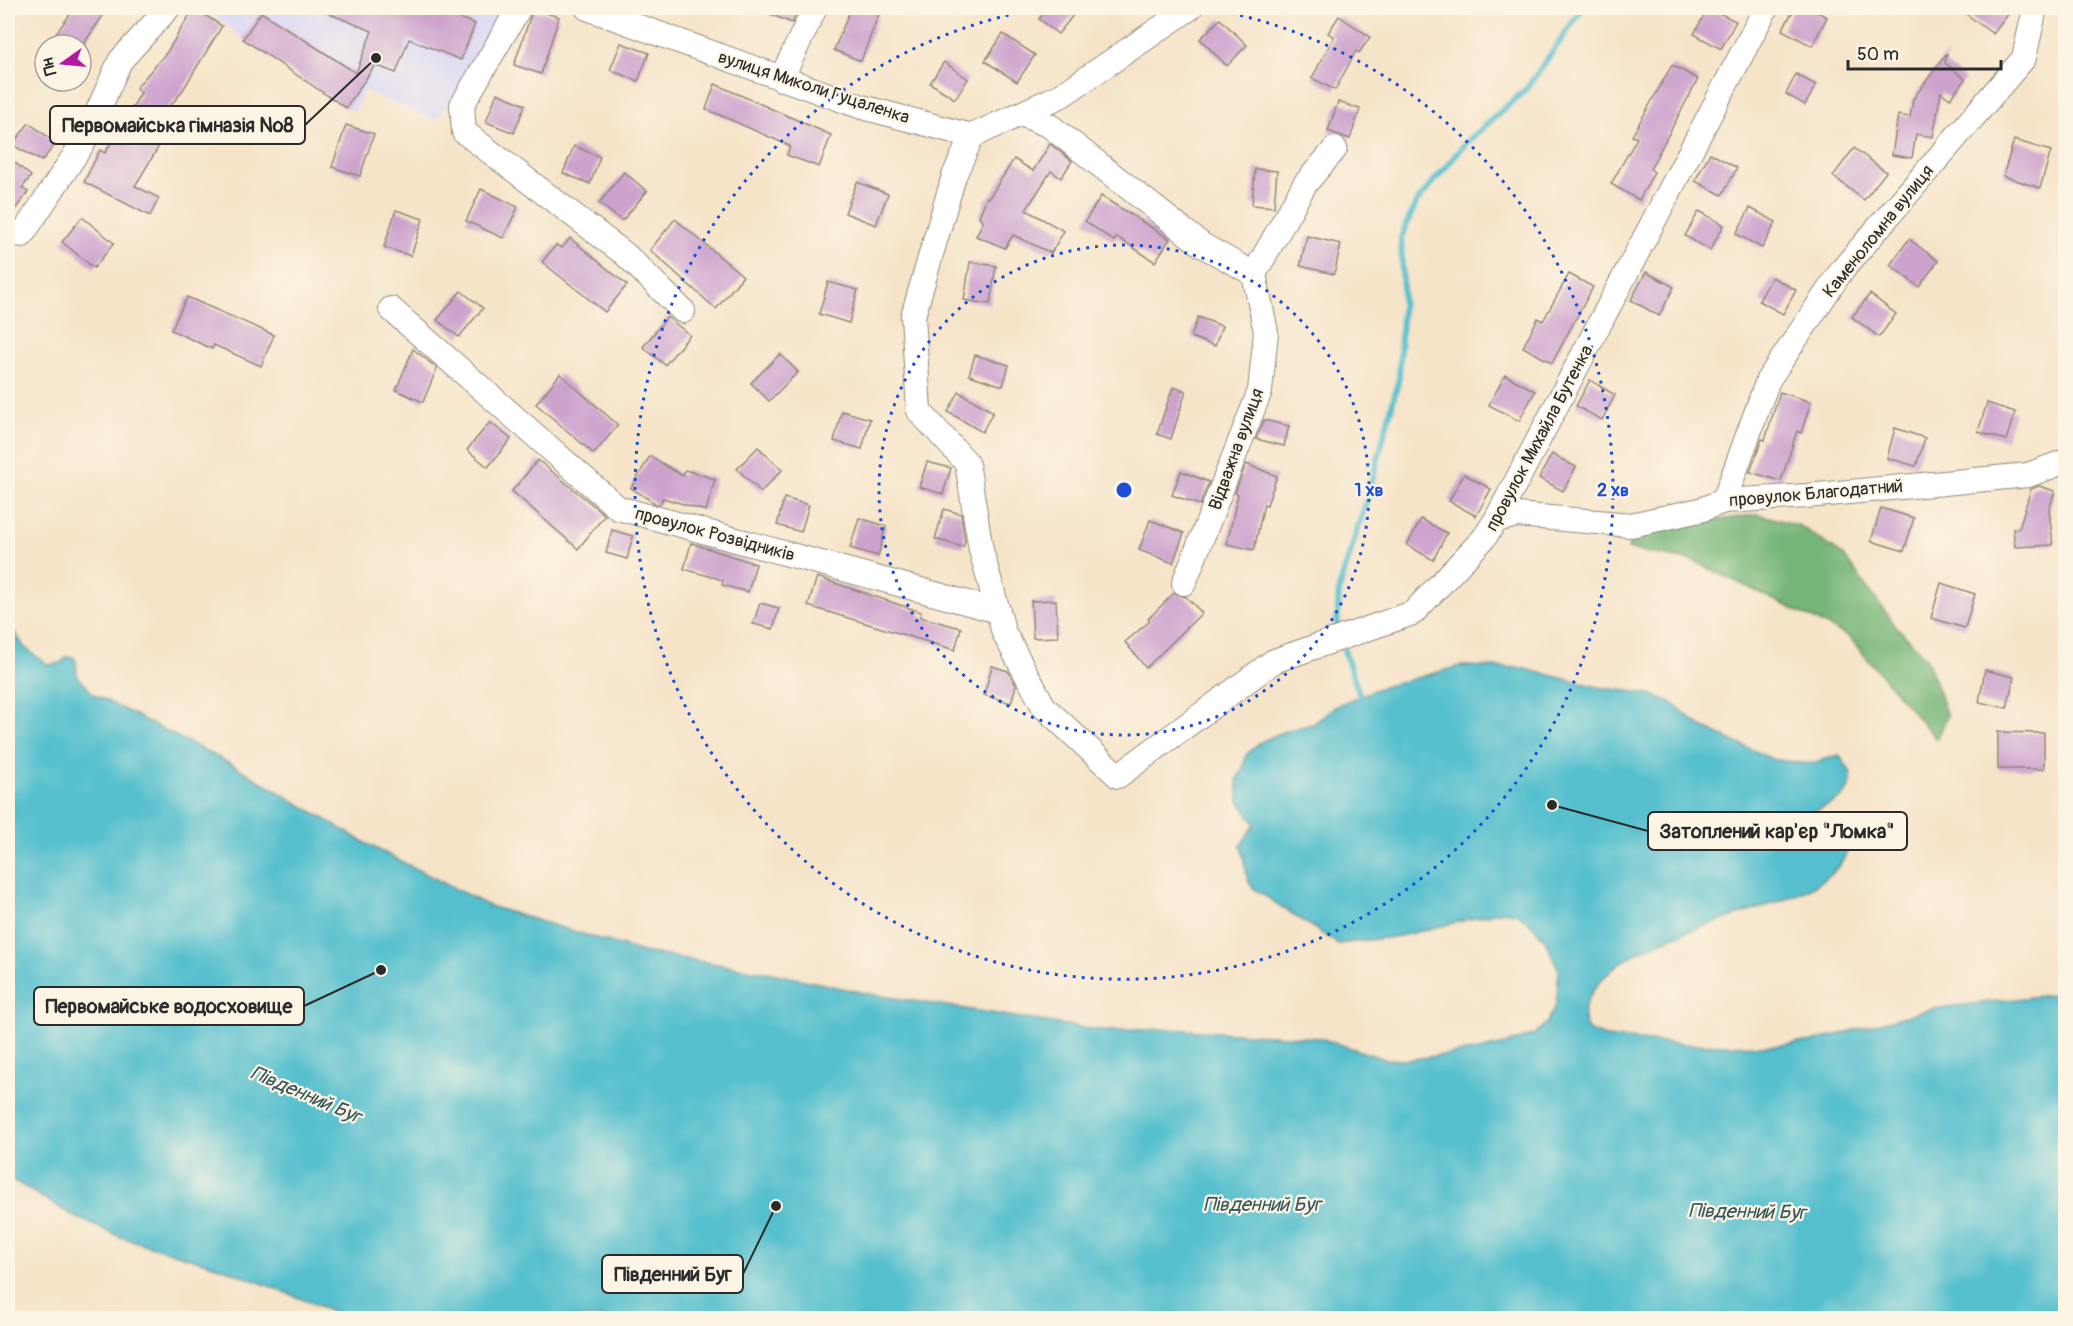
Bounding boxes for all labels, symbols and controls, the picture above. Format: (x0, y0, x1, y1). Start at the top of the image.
north arrow (33, 33, 93, 93)
scale bar (1848, 33, 2001, 71)
text: 50 m (1857, 43, 1899, 66)
street label: вулиця Миколи Гуцаленка (715, 46, 912, 129)
text: Пн (38, 56, 61, 78)
callout: Первомайська гімназія №8 (50, 106, 305, 144)
text: Первомайська гімназія №8 (62, 113, 294, 138)
street label: Каменоломна вулиця (1818, 160, 1939, 302)
street label: провулок Михайла Бутенка (1480, 341, 1598, 535)
street label: Відважна вулиця (1204, 385, 1269, 513)
street label: провулок Благодатний (1728, 474, 1904, 513)
text: 1 хв (1355, 479, 1384, 502)
text: 2 хв (1597, 479, 1629, 502)
centre of rings (1114, 480, 1134, 500)
street label: провулок Розвідників (632, 502, 797, 567)
callout: Затоплений кар'єр "Ломка" (1648, 812, 1907, 850)
text: Затоплений кар'єр "Ломка" (1660, 819, 1894, 844)
callout: Первомайське водосховище (34, 987, 304, 1025)
text: Первомайське водосховище (46, 994, 294, 1019)
water label: Південний Буг (247, 1060, 368, 1130)
water label: Південний Буг (1203, 1192, 1324, 1217)
water label: Південний Буг (1688, 1198, 1809, 1225)
callout: Південний Буг (602, 1255, 743, 1293)
text: Південний Буг (614, 1262, 732, 1287)

